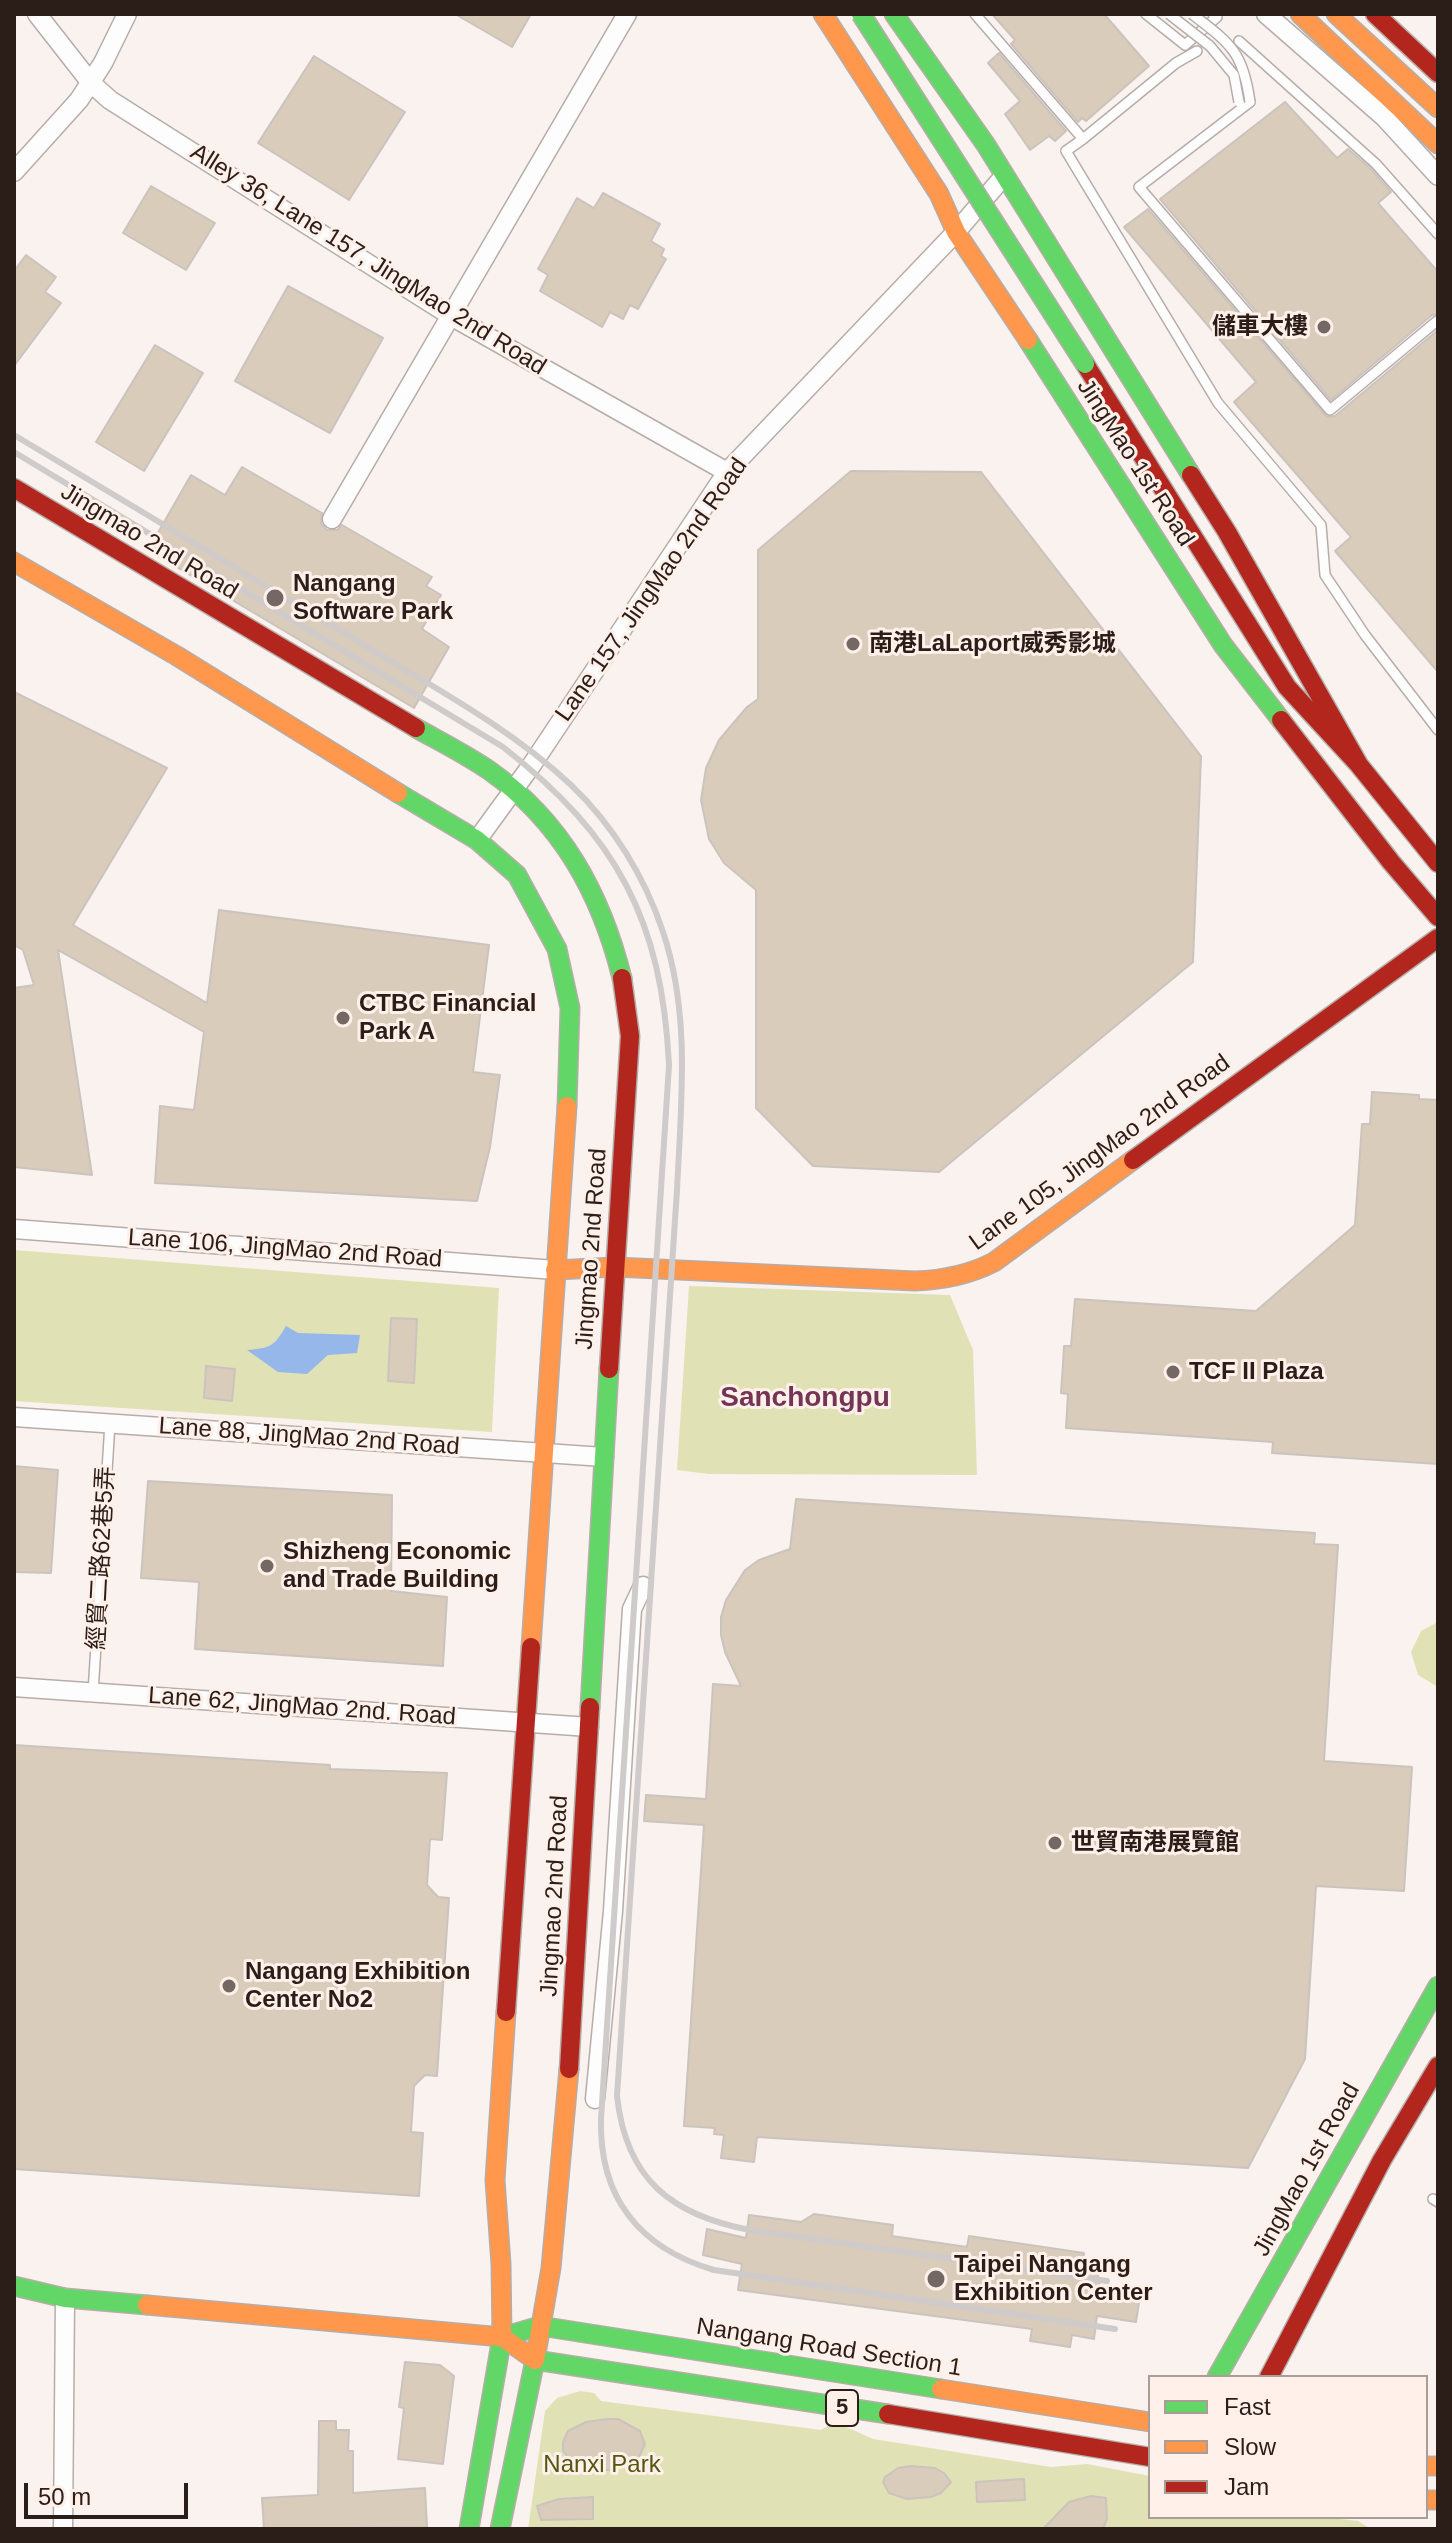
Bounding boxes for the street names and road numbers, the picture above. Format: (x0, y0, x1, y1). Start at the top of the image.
street label: Alley 36, Lane 157, JingMao 2nd Road (185, 138, 551, 382)
street label: JingMao 1st Road (1070, 374, 1200, 552)
street label: Lane 157, JingMao 2nd Road (550, 453, 754, 727)
street label: Jingmao 2nd Road (55, 478, 243, 606)
street label: Lane 105, JingMao 2nd Road (964, 1049, 1236, 1257)
street label: Jingmao 2nd Road (571, 1148, 613, 1350)
street label: Lane 106, JingMao 2nd Road (127, 1224, 443, 1274)
street label: Lane 88, JingMao 2nd Road (158, 1412, 460, 1462)
street label: 經貿二路62巷5弄 (83, 1465, 121, 1651)
street label: Lane 62, JingMao 2nd. Road (147, 1682, 457, 1732)
street label: Jingmao 2nd Road (535, 1795, 575, 1997)
street label: JingMao 1st Road (1248, 2078, 1366, 2262)
street label: Nangang Road Section 1 (694, 2313, 964, 2383)
road number: 5 (826, 2390, 858, 2426)

